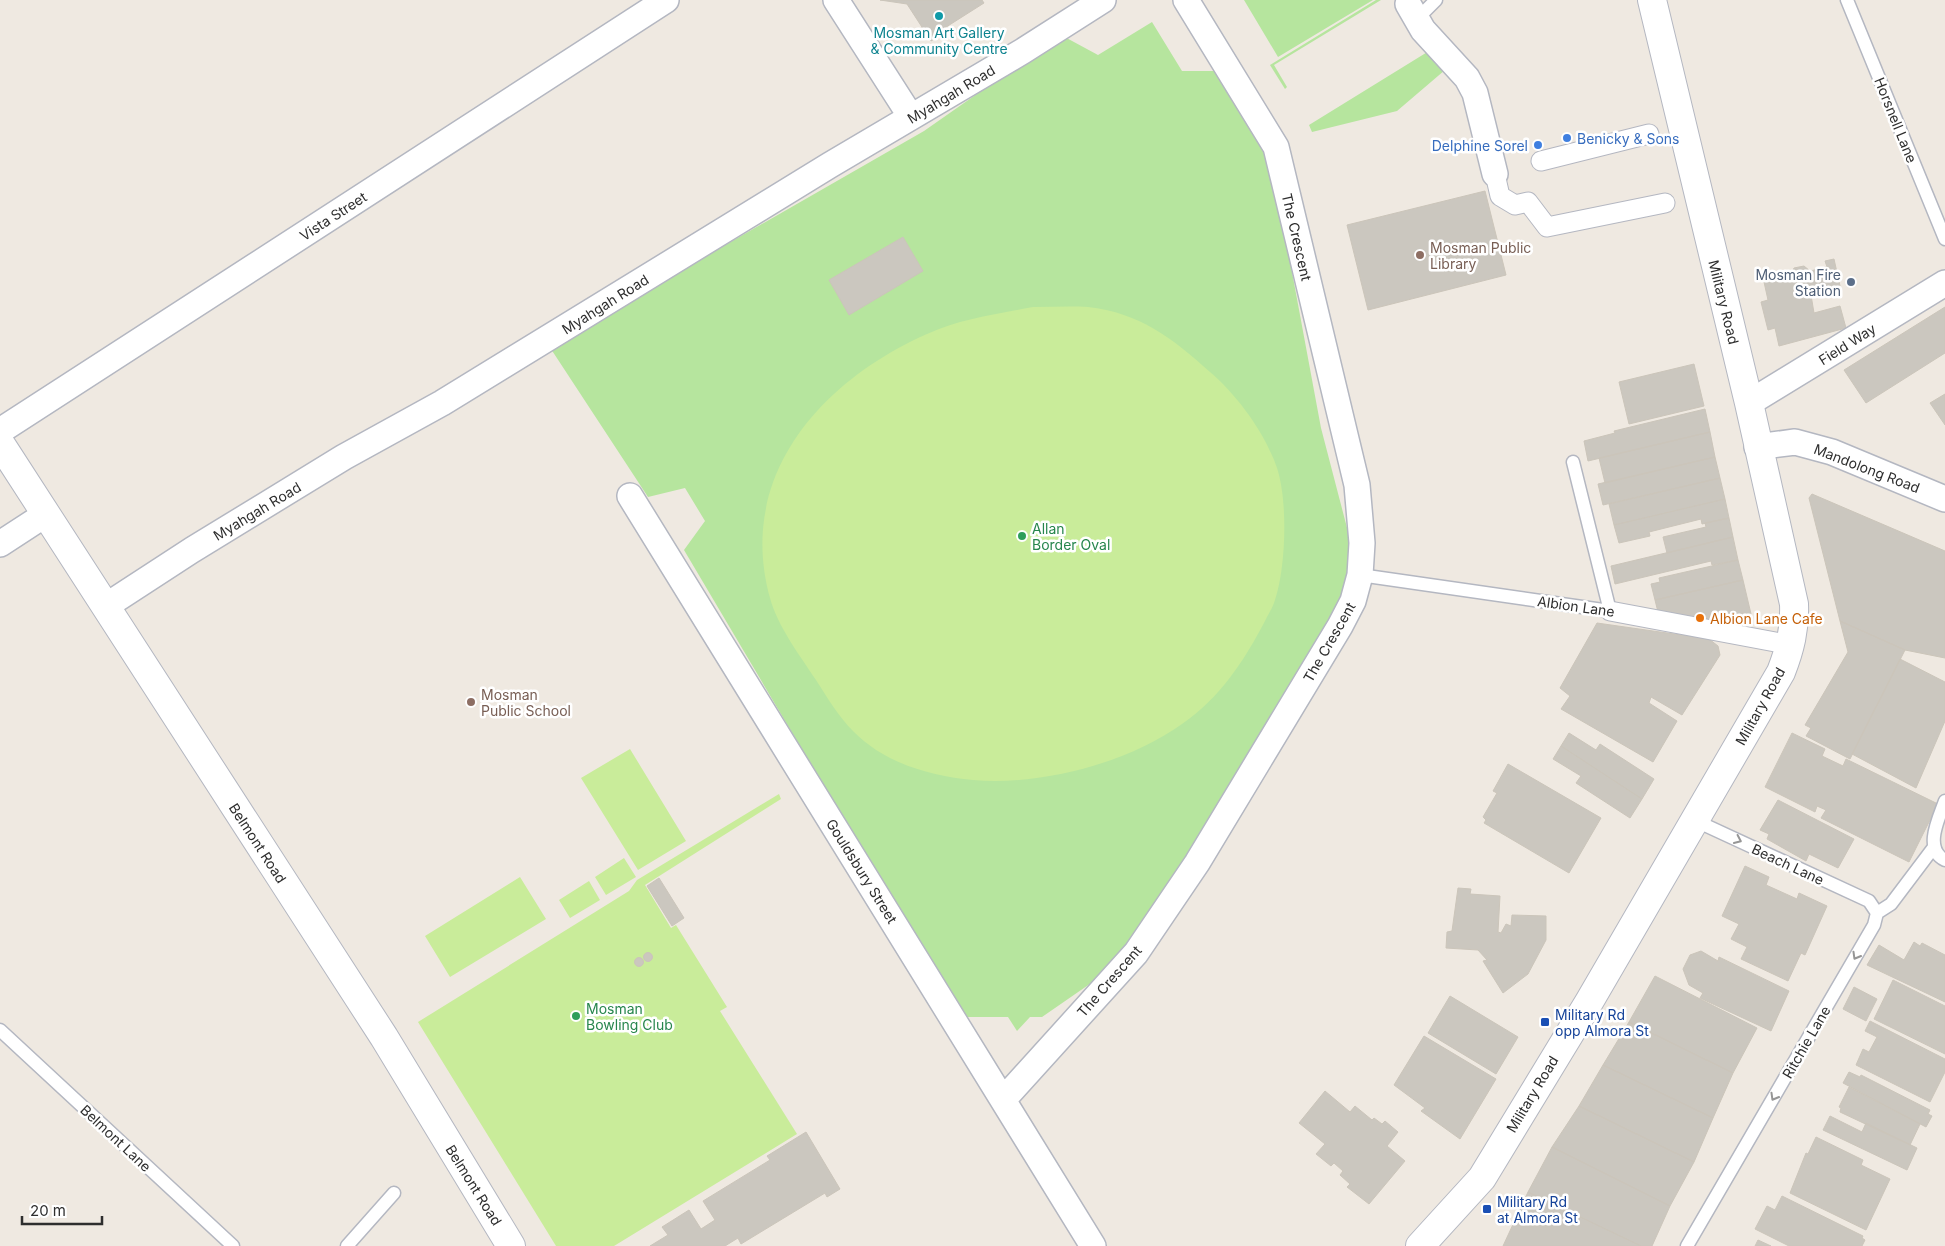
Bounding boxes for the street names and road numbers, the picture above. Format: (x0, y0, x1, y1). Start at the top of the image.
street label: Myahgah Road (904, 61, 998, 127)
street label: Horsnell Lane (1871, 75, 1921, 165)
street label: Vista Street (296, 188, 370, 244)
street label: The Crescent (1279, 192, 1315, 283)
street label: Military Road (1705, 258, 1743, 346)
street label: Myahgah Road (558, 271, 652, 337)
street label: Field Way (1815, 320, 1879, 368)
street label: Mandolong Road (1812, 440, 1922, 496)
street label: Myahgah Road (210, 478, 304, 544)
street label: Albion Lane (1536, 592, 1616, 620)
street label: The Crescent (1299, 599, 1359, 685)
street label: Military Road (1732, 664, 1788, 748)
street label: Belmont Road (226, 800, 290, 886)
street label: Gouldsbury Street (823, 816, 901, 927)
street label: Beach Lane (1749, 840, 1827, 888)
street label: The Crescent (1073, 941, 1145, 1020)
street label: Ritchie Lane (1778, 1003, 1834, 1081)
street label: Military Road (1502, 1053, 1562, 1135)
street label: Belmont Lane (77, 1101, 155, 1175)
street label: Belmont Road (442, 1142, 506, 1228)

